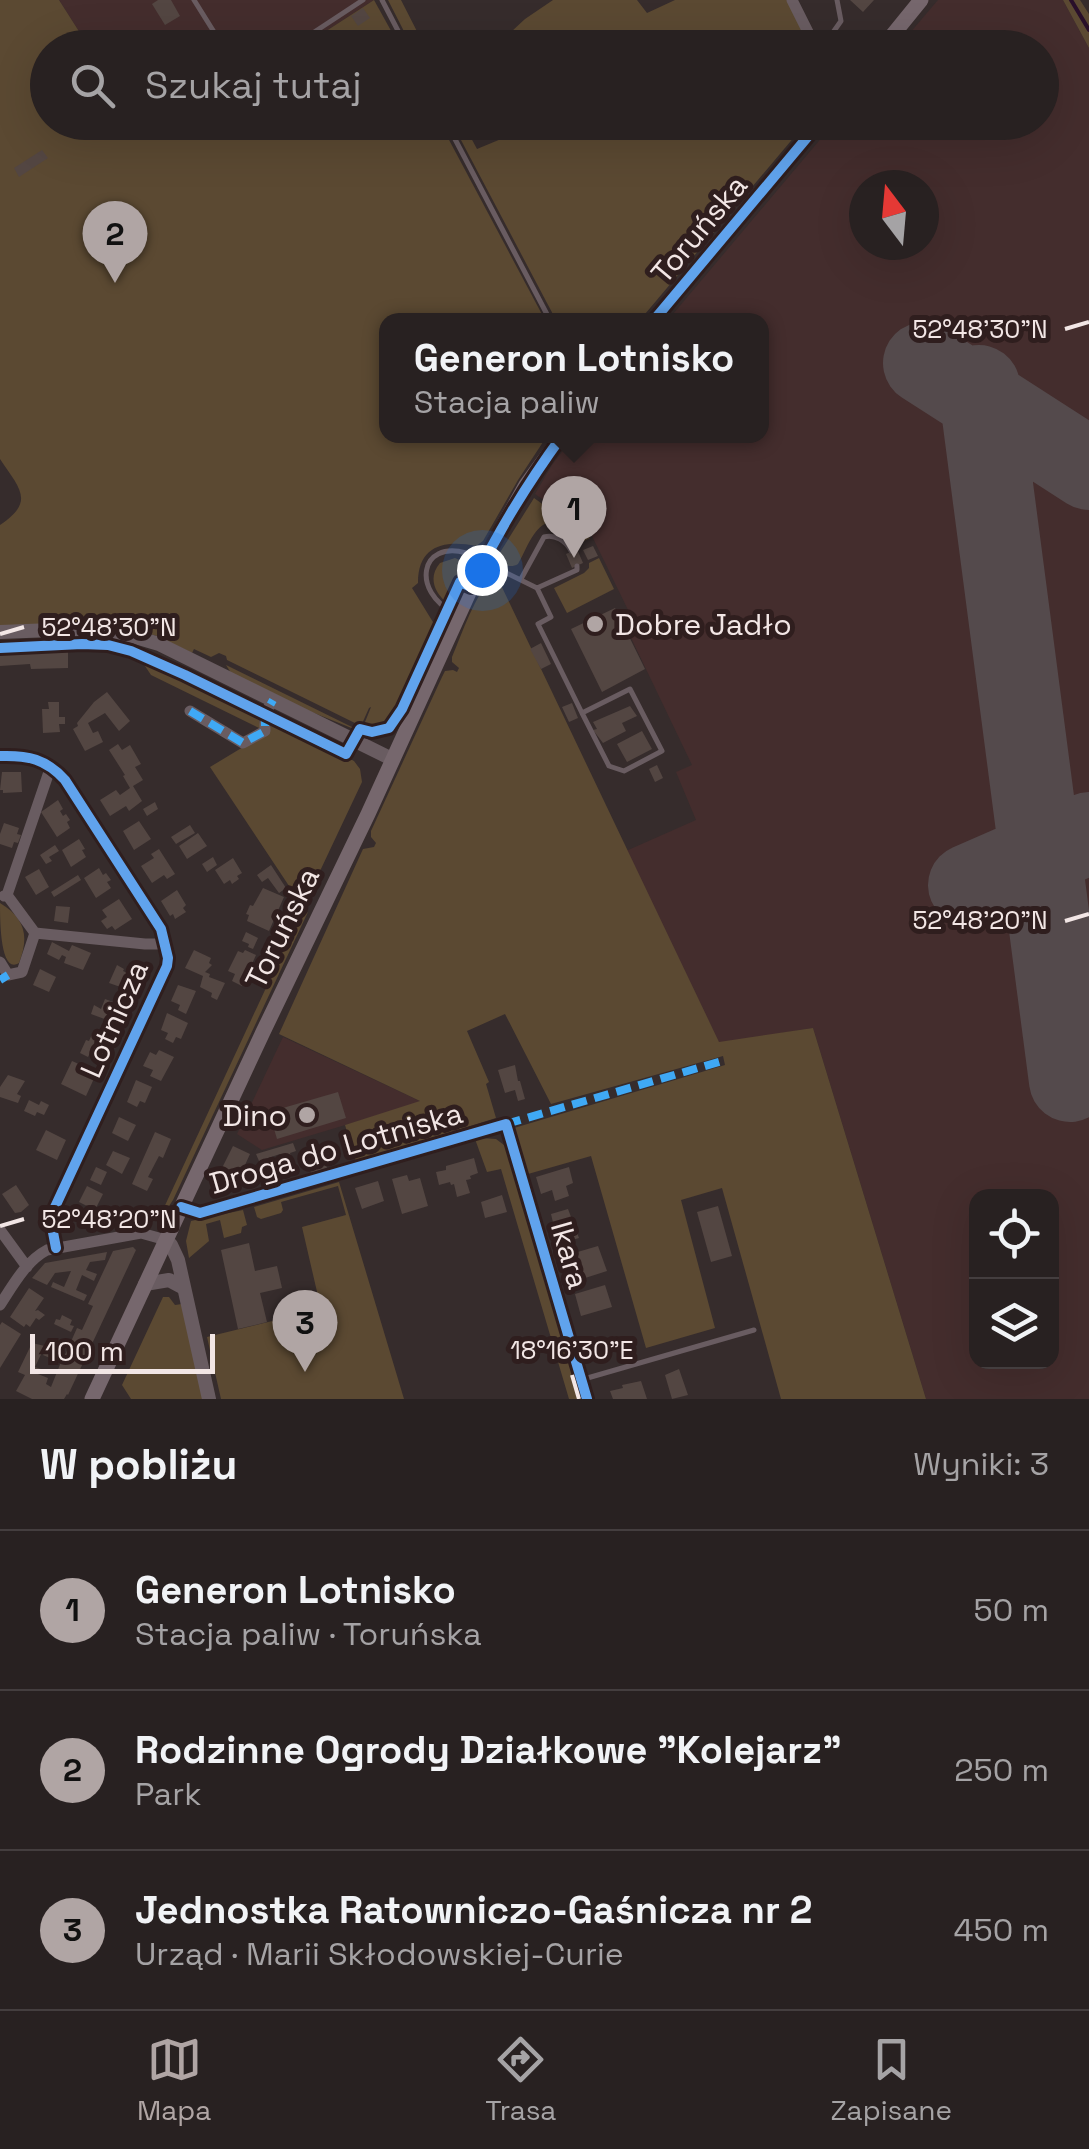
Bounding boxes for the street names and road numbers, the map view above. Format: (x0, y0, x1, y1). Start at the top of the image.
street label: Toruńska (642, 167, 756, 291)
street label: Toruńska (236, 861, 328, 995)
street label: Lotnicza (71, 954, 157, 1084)
street label: Droga do Lotniska (205, 1093, 467, 1203)
street label: Ikara (542, 1217, 598, 1293)

